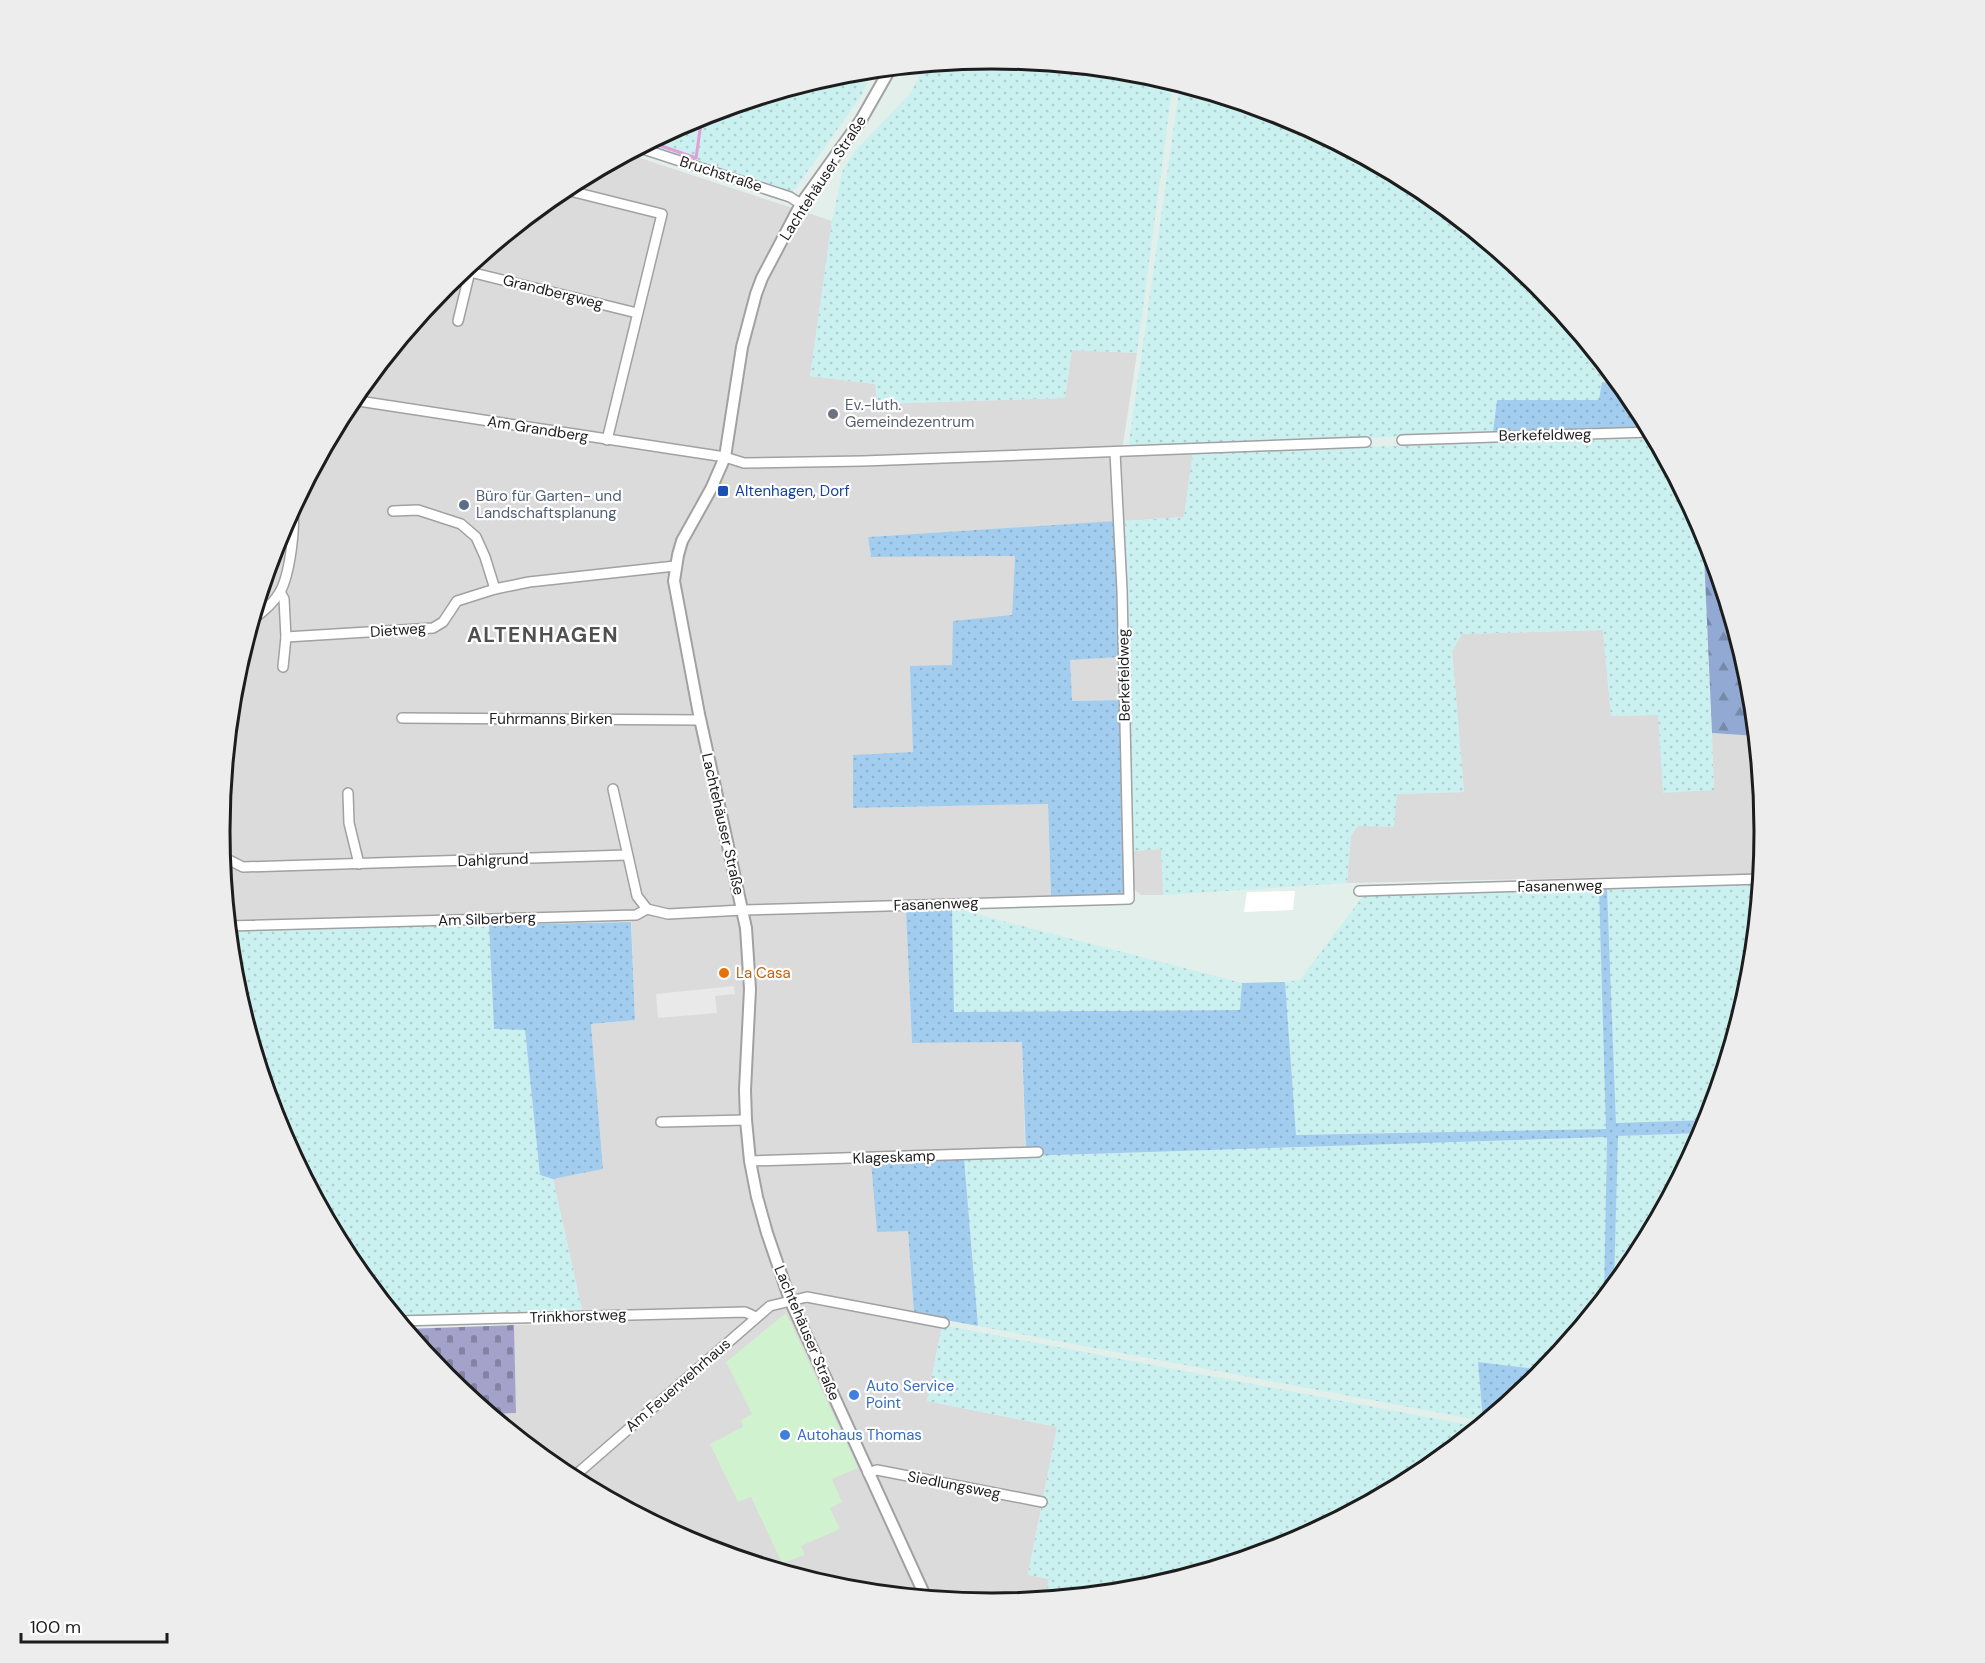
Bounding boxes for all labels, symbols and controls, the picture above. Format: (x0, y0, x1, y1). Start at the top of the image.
street label: Lachtehäuser Straße (775, 112, 871, 244)
street label: Bruchstraße (677, 151, 765, 197)
street label: Grandbergweg (501, 270, 605, 314)
place label: Ev.-luth. Gemeindezentrum (845, 395, 974, 432)
marker: Ev.-luth. Gemeindezentrum (826, 407, 840, 421)
street label: Am Grandberg (486, 411, 590, 447)
street label: Berkefeldweg (1498, 424, 1592, 446)
place label: Altenhagen, Dorf (735, 481, 850, 501)
marker: Altenhagen, Dorf (716, 484, 730, 498)
place label: Büro für Garten- und Landschaftsplanung (476, 486, 622, 523)
marker: Büro für Garten- und Landschaftsplanung (457, 498, 471, 512)
street label: Dietweg (369, 618, 427, 642)
district label: ALTENHAGEN (467, 621, 619, 649)
street label: Berkefeldweg (1113, 628, 1135, 722)
street label: Fuhrmanns Birken (489, 709, 613, 729)
street label: Lachtehäuser Straße (697, 751, 749, 897)
street label: Dahlgrund (457, 849, 529, 871)
street label: Fasanenweg (1517, 875, 1603, 897)
street label: Fasanenweg (893, 893, 979, 915)
street label: Am Silberberg (438, 907, 536, 931)
place label: La Casa (736, 963, 791, 983)
marker: La Casa (717, 966, 731, 980)
street label: Klageskamp (852, 1146, 936, 1168)
street label: Lachtehäuser Straße (769, 1262, 845, 1404)
street label: Trinkhorstweg (529, 1304, 627, 1328)
street label: Am Feuerwehrhaus (621, 1334, 735, 1436)
place label: Auto Service Point (866, 1376, 954, 1413)
marker: Auto Service Point (847, 1388, 861, 1402)
place label: Autohaus Thomas (797, 1425, 922, 1445)
marker: Autohaus Thomas (778, 1428, 792, 1442)
street label: Siedlungsweg (906, 1466, 1002, 1504)
scale bar (21, 1606, 166, 1644)
text: 100 m (30, 1615, 81, 1639)

